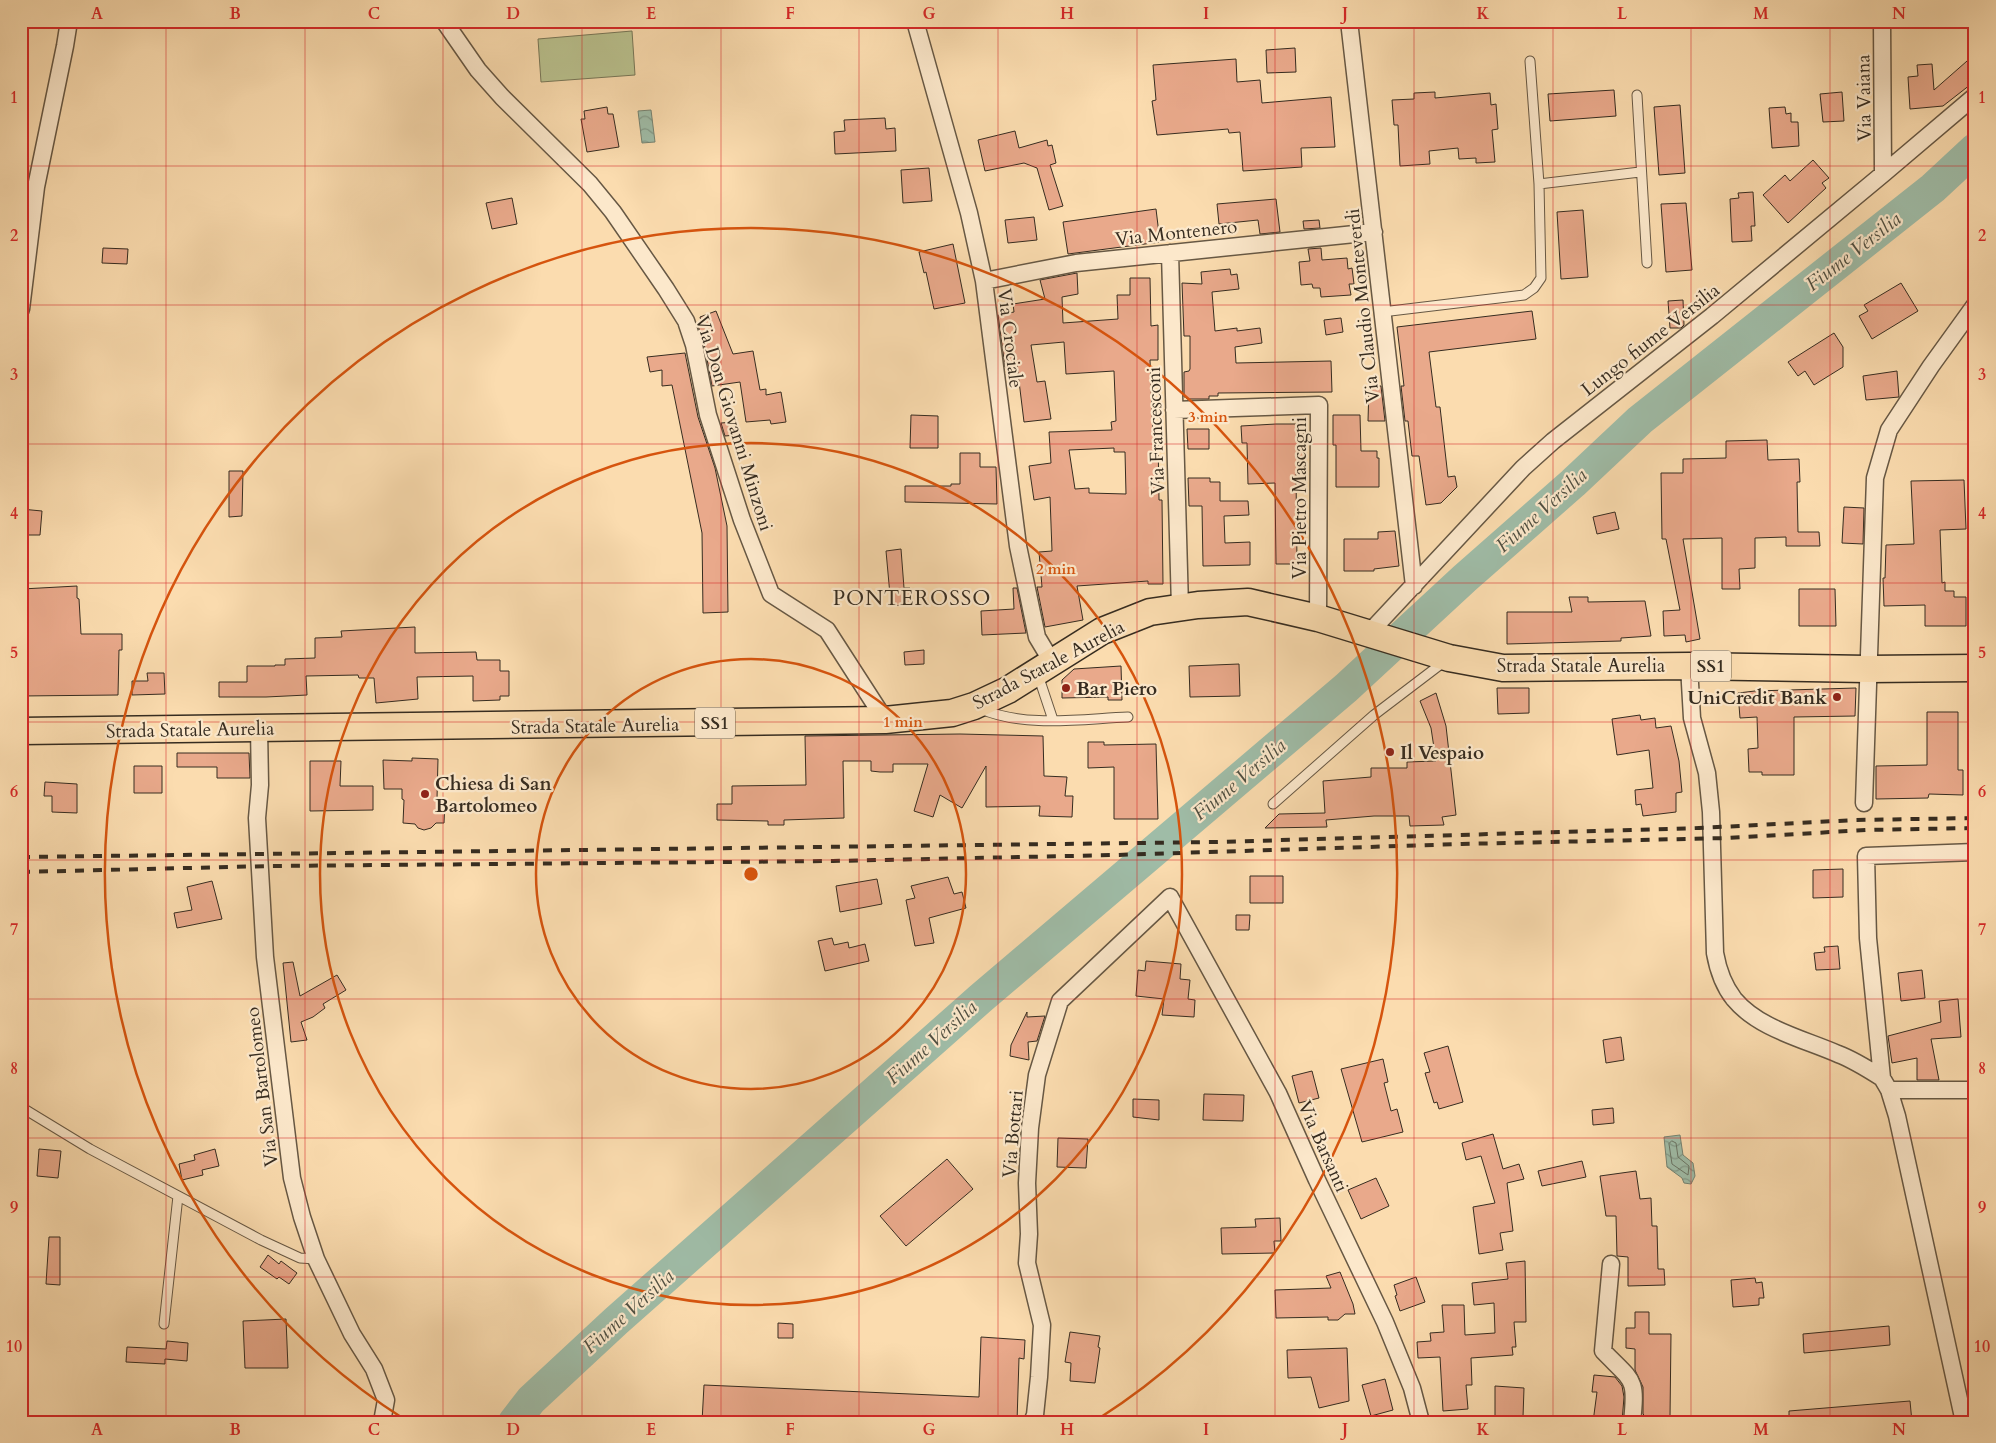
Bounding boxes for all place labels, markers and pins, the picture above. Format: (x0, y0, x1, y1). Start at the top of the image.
place label: Bar Piero (1076, 676, 1157, 702)
marker: Bar Piero (1060, 682, 1072, 694)
place label: UniCredit Bank (1687, 685, 1827, 711)
marker: UniCredit Bank (1831, 691, 1843, 703)
place label: Il Vespaio (1400, 740, 1484, 766)
marker: Il Vespaio (1384, 746, 1396, 758)
place label: Chiesa di San Bartolomeo (435, 771, 553, 819)
marker: Chiesa di San Bartolomeo (419, 788, 431, 800)
centre of rings (742, 865, 760, 883)

